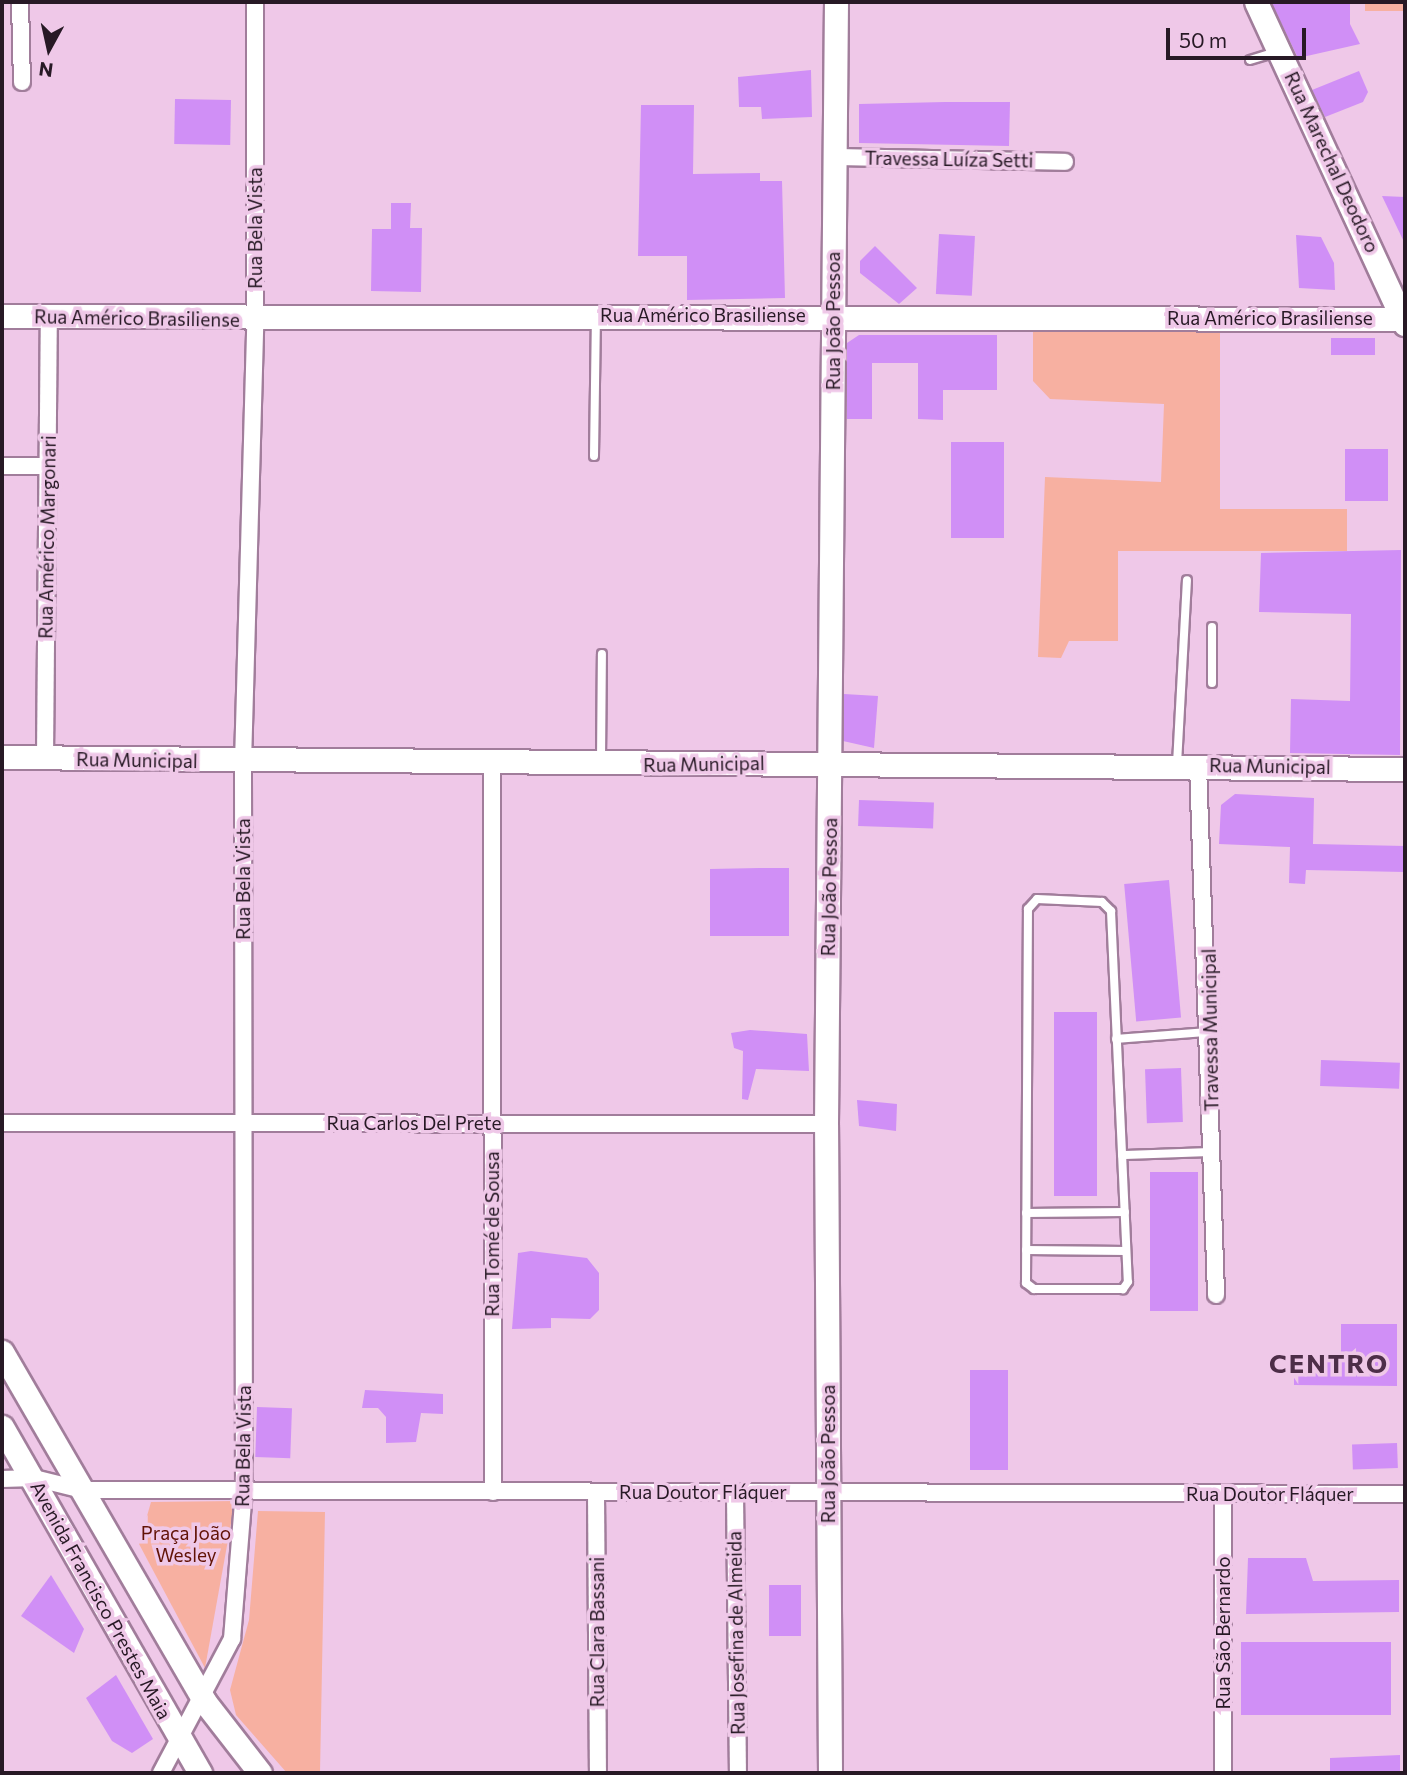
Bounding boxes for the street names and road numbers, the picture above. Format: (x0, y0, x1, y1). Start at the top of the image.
street label: Rua Marechal Deodoro (1280, 68, 1384, 256)
street label: Travessa Luíza Setti (864, 146, 1034, 172)
street label: Rua Bela Vista (244, 167, 266, 289)
street label: Rua João Pessoa (822, 252, 844, 390)
street label: Rua Américo Brasiliense (600, 304, 806, 326)
street label: Rua Américo Brasiliense (34, 305, 240, 331)
street label: Rua Américo Brasiliense (1167, 307, 1373, 329)
street label: Rua Américo Margonari (34, 435, 60, 639)
street label: Rua Municipal (76, 748, 198, 772)
street label: Rua Municipal (643, 752, 765, 776)
street label: Rua Municipal (1209, 754, 1331, 778)
street label: Rua João Pessoa (816, 817, 842, 957)
street label: Rua Bela Vista (232, 818, 254, 940)
street label: Travessa Municipal (1197, 948, 1223, 1112)
street label: Rua Carlos Del Prete (327, 1112, 501, 1134)
street label: Rua Tomé de Sousa (481, 1151, 503, 1317)
street label: Rua Bela Vista (231, 1385, 255, 1507)
street label: Rua João Pessoa (817, 1385, 839, 1523)
street label: Avenida Francisco Prestes Maia (26, 1477, 176, 1723)
street label: Rua Doutor Fláquer (619, 1481, 787, 1503)
street label: Rua Doutor Fláquer (1186, 1483, 1354, 1505)
street label: Rua Josefina de Almeida (723, 1531, 749, 1735)
street label: Rua São Bernardo (1212, 1556, 1234, 1710)
street label: Rua Clara Bassani (586, 1557, 608, 1707)

